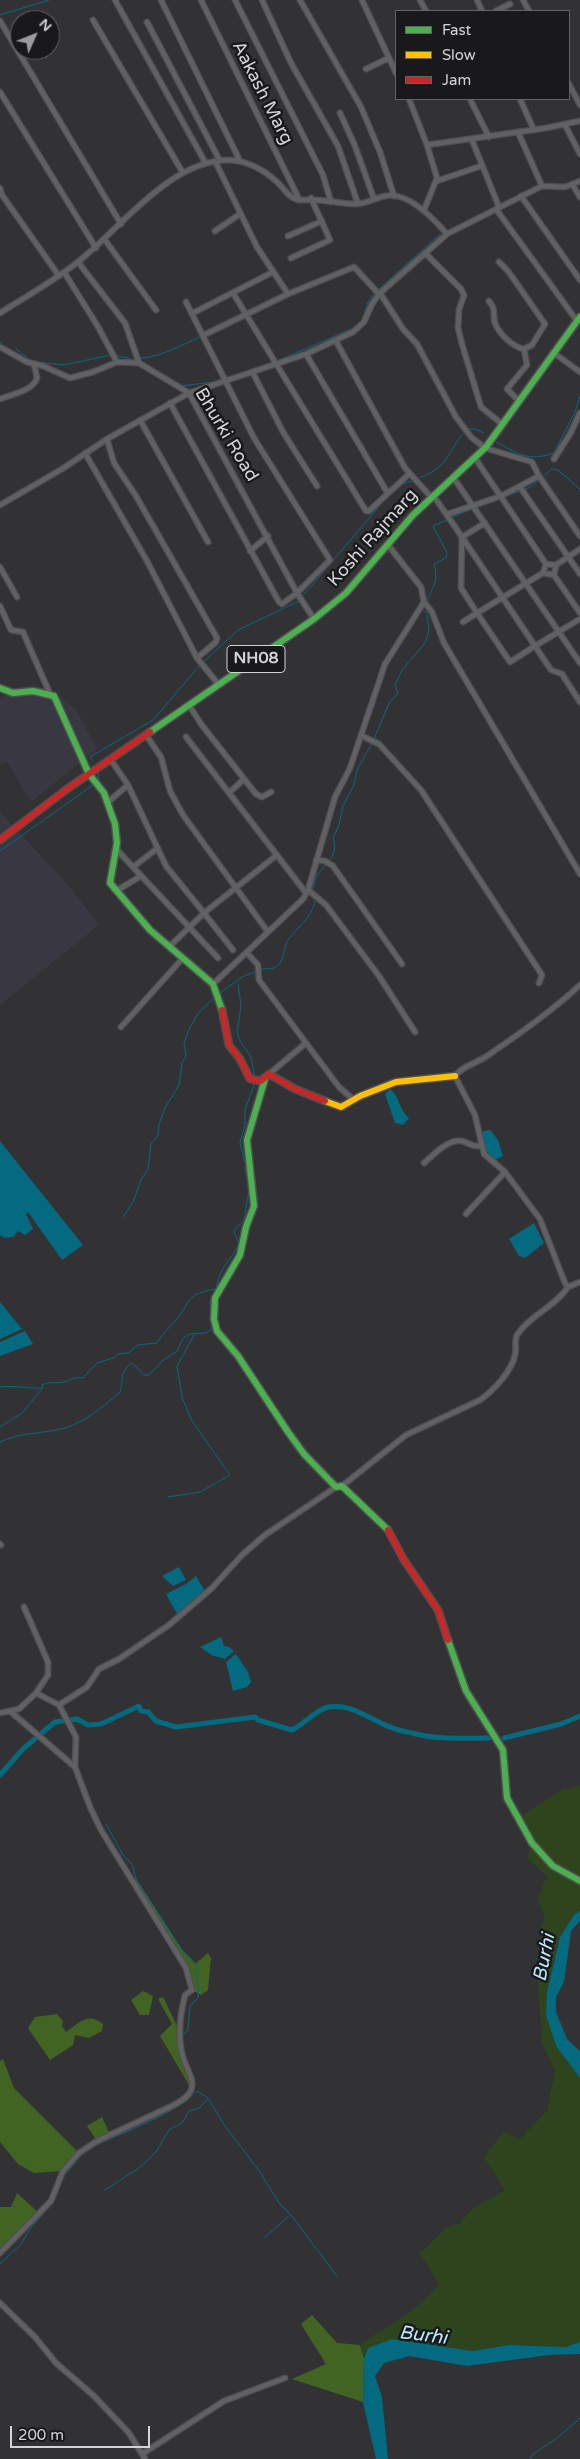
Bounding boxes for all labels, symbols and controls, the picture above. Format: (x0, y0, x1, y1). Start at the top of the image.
north arrow (10, 10, 60, 60)
legend (395, 10, 570, 100)
text: N (35, 15, 55, 35)
text: Fast (442, 21, 471, 39)
street label: Aakash Marg (227, 38, 297, 148)
text: Slow (442, 46, 476, 64)
text: Jam (442, 71, 471, 89)
street label: Bhurki Road (190, 384, 262, 486)
street label: Koshi Rajmarg (324, 485, 422, 591)
road number: NH08 (227, 646, 285, 672)
water label: Burhi (529, 1932, 561, 1984)
water label: Burhi (398, 2322, 448, 2350)
scale bar (12, 2416, 152, 2448)
text: 200 m (18, 2426, 64, 2444)

